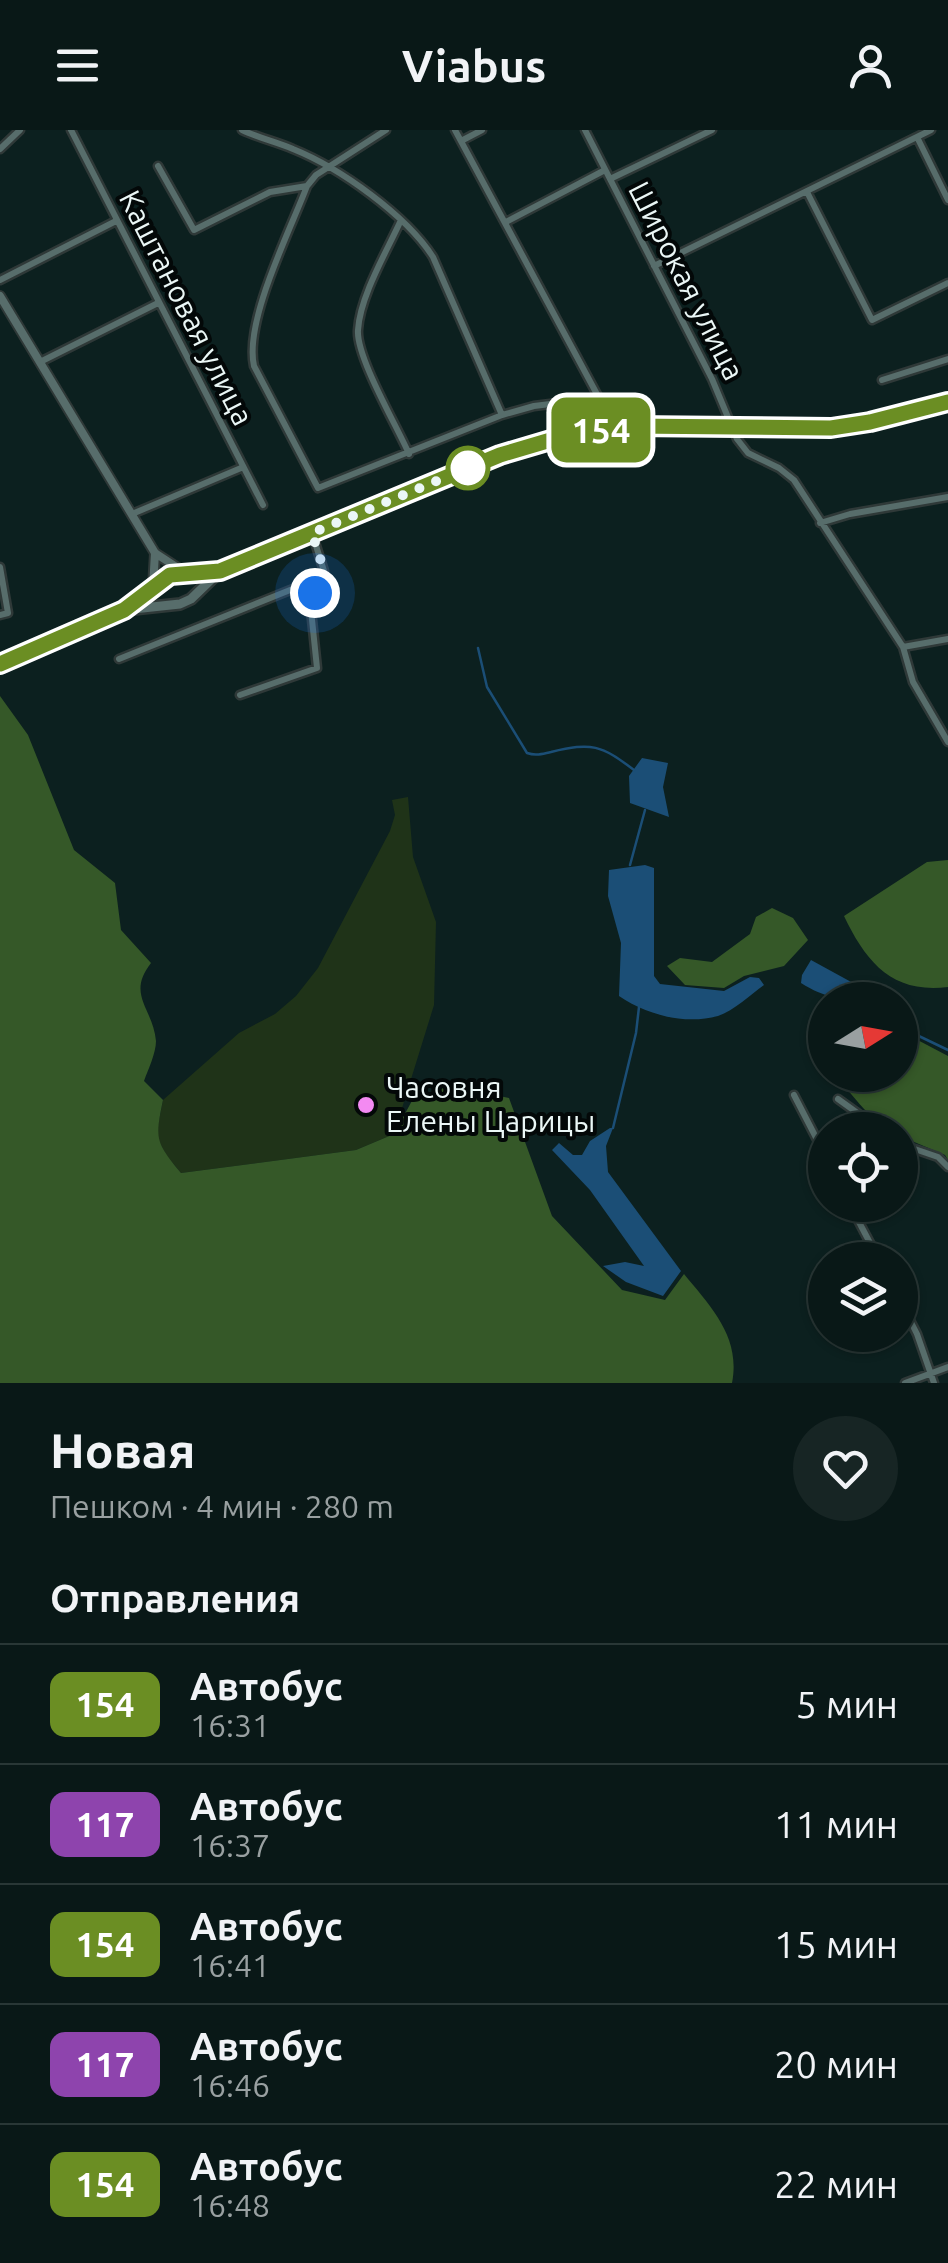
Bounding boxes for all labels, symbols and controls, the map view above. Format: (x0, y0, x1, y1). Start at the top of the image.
icon: menu (50, 38, 105, 93)
icon: person (843, 38, 898, 93)
text: Viabus (402, 40, 546, 91)
street label: Широкая улица (622, 176, 752, 385)
street label: Каштановая улица (113, 184, 261, 431)
line badge: 154 (544, 398, 658, 462)
text: 154 (571, 410, 631, 450)
unlabelled marker (447, 447, 489, 489)
your location (290, 568, 340, 618)
north arrow (808, 982, 918, 1092)
map controls (808, 982, 918, 1352)
place label: Часовня Елены Царицы (386, 1070, 595, 1138)
marker: Часовня Елены Царицы (355, 1094, 377, 1116)
button: locate (808, 1112, 918, 1222)
button: layers (808, 1242, 918, 1352)
button: heart (793, 1416, 898, 1521)
text: Новая (50, 1423, 195, 1477)
text: Пешком · 4 мин · 280 m (50, 1488, 394, 1524)
text: Отправления (50, 1577, 300, 1619)
text: Автобус (190, 1665, 343, 1707)
text: 5 мин (796, 1683, 898, 1725)
text: 154 (75, 1684, 135, 1724)
text: 16:31 (190, 1707, 270, 1743)
text: Автобус (190, 1785, 343, 1827)
text: 11 мин (774, 1803, 898, 1845)
text: 117 (75, 1804, 135, 1844)
text: 16:37 (190, 1827, 270, 1863)
text: Автобус (190, 1905, 343, 1947)
text: 15 мин (774, 1923, 898, 1965)
text: 154 (75, 1924, 135, 1964)
text: 16:41 (190, 1947, 270, 1983)
text: Автобус (190, 2025, 343, 2067)
text: 20 мин (774, 2043, 898, 2085)
text: 117 (75, 2044, 135, 2084)
text: 16:46 (190, 2067, 270, 2103)
text: Автобус (190, 2145, 343, 2187)
text: 22 мин (774, 2163, 898, 2205)
text: 154 (75, 2164, 135, 2204)
text: 16:48 (190, 2187, 270, 2223)

